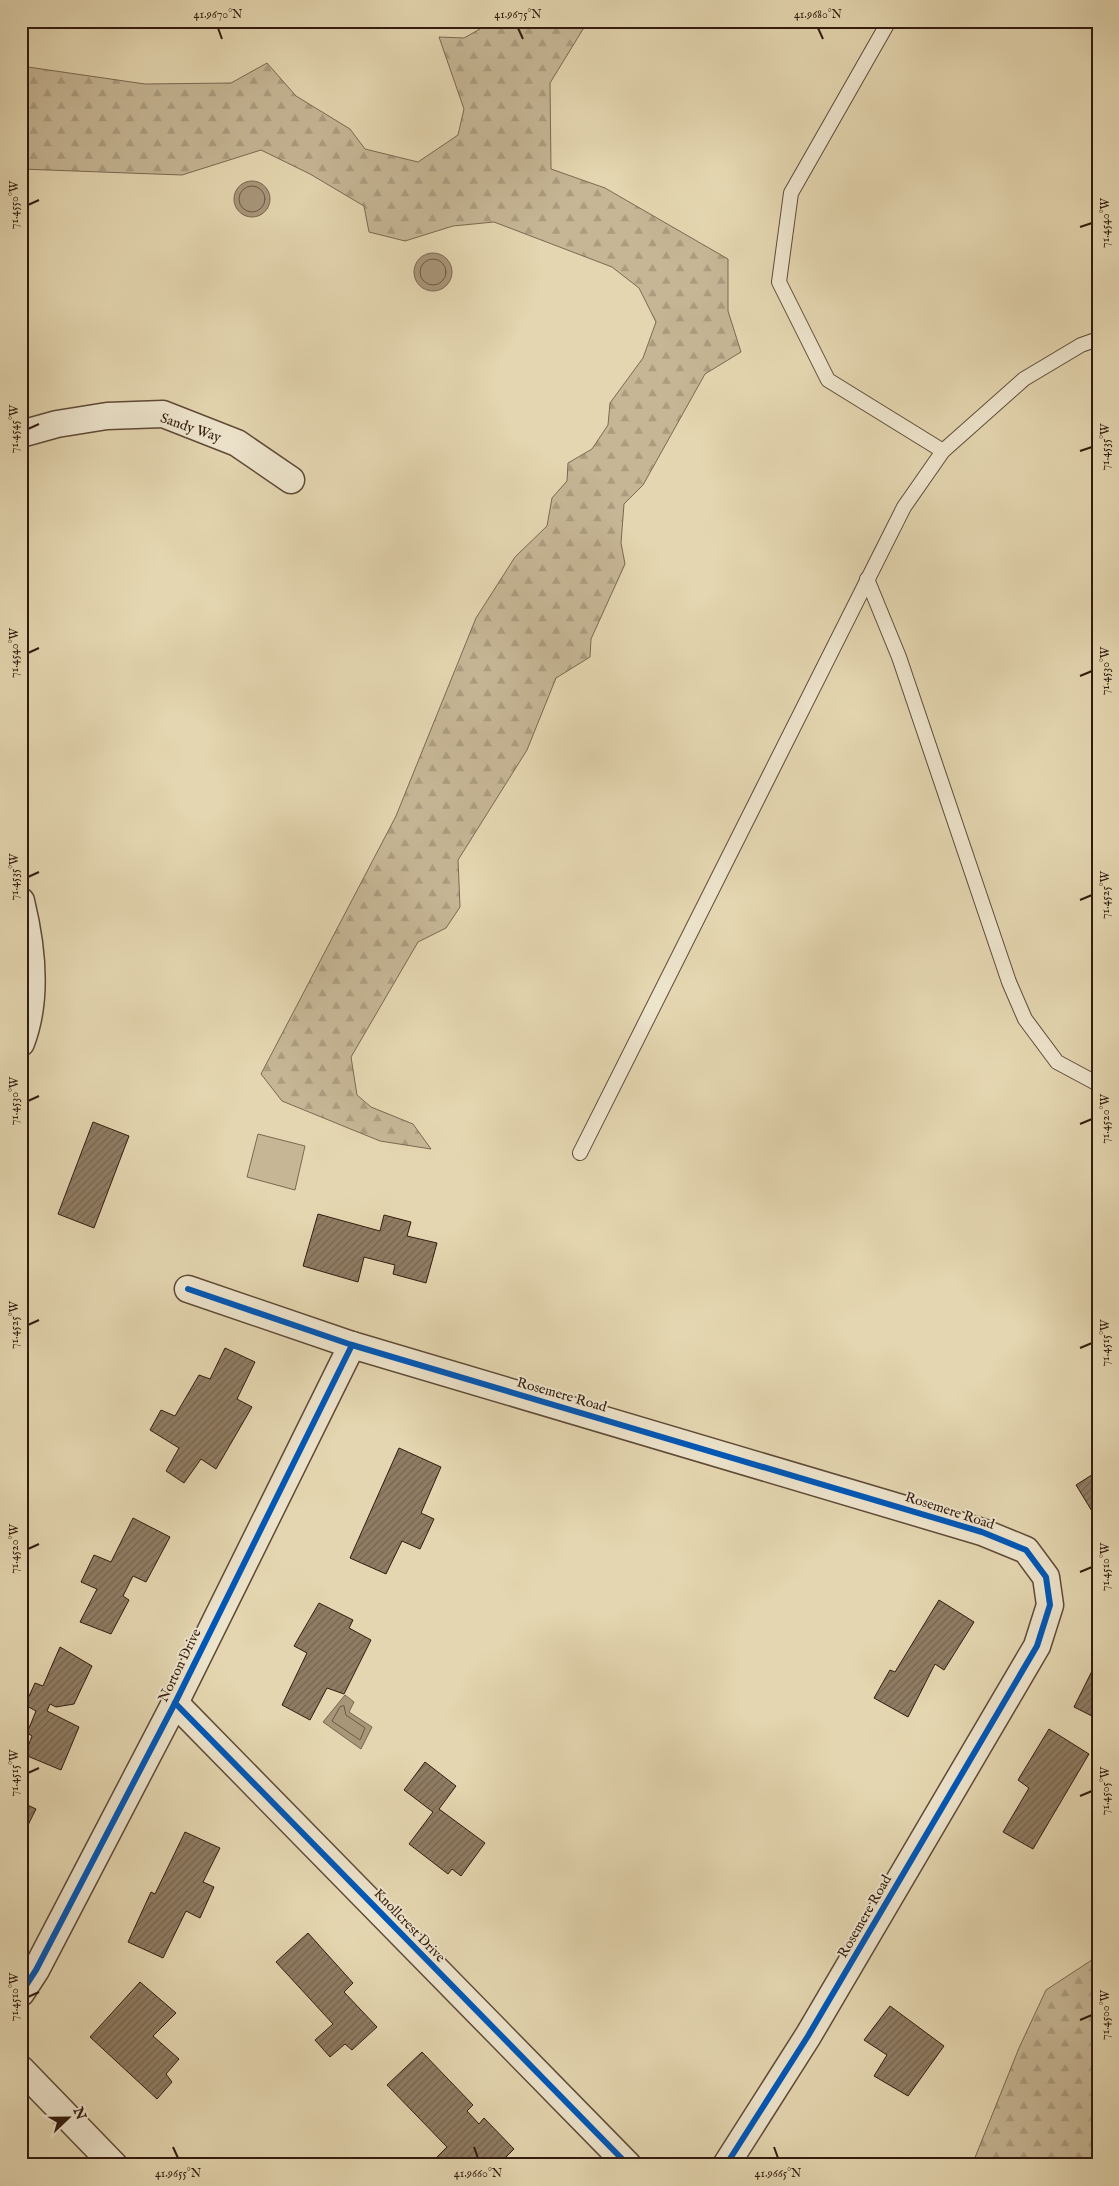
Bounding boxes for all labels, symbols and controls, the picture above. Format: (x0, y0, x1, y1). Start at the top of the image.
text: 41.9670°N (194, 7, 243, 22)
text: 41.9675°N (494, 7, 542, 22)
text: 41.9680°N (794, 7, 843, 22)
text: 71.4550°W (7, 180, 22, 229)
text: 71.4540°W (1098, 197, 1113, 248)
text: 71.4545°W (7, 404, 22, 453)
street label: Sandy Way (158, 409, 224, 447)
text: 71.4535°W (1098, 423, 1113, 471)
text: 71.4540°W (7, 627, 22, 678)
text: 71.4530°W (1098, 646, 1113, 695)
text: 71.4535°W (7, 853, 22, 901)
text: 71.4525°W (1098, 870, 1113, 919)
text: 71.4530°W (7, 1076, 22, 1125)
text: 71.4520°W (1098, 1094, 1113, 1144)
text: 71.4525°W (7, 1300, 22, 1349)
text: 71.4515°W (1098, 1319, 1113, 1367)
street label: Rosemere Road (515, 1374, 609, 1417)
street label: Rosemere Road (903, 1488, 997, 1534)
text: 71.4520°W (7, 1524, 22, 1574)
text: 71.4510°W (1098, 1542, 1113, 1591)
street label: Norton Drive (154, 1625, 206, 1705)
text: 71.4515°W (7, 1749, 22, 1797)
text: 71.4505°W (1098, 1766, 1113, 1815)
street label: Rosemere Road (834, 1871, 896, 1961)
street label: Knollcrest Drive (370, 1885, 449, 1967)
text: 71.4510°W (7, 1972, 22, 2021)
text: 71.4500°W (1098, 1989, 1113, 2040)
north arrow (42, 2094, 92, 2144)
text: N (68, 2104, 90, 2122)
text: 41.9655°N (155, 2166, 202, 2181)
text: 41.9660°N (454, 2166, 503, 2181)
text: 41.9665°N (755, 2166, 802, 2181)

